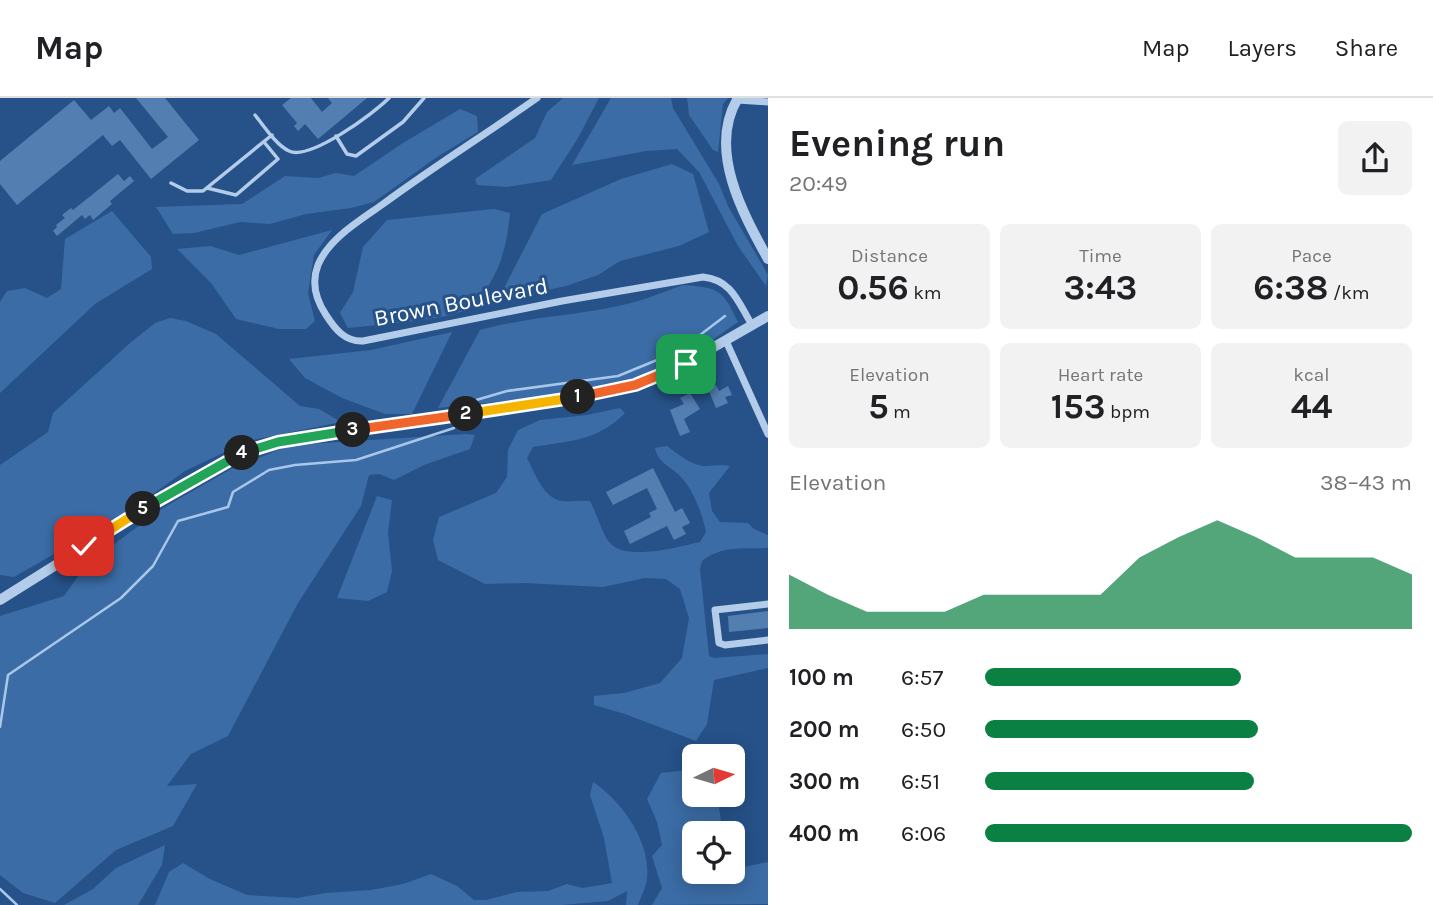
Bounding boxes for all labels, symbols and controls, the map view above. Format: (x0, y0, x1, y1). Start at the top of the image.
text: Map (35, 29, 103, 67)
text: Map (1142, 34, 1190, 62)
text: Layers (1228, 34, 1297, 62)
text: Share (1335, 34, 1398, 62)
text: Evening run (789, 121, 1005, 166)
button: share (1338, 121, 1412, 195)
text: 20:49 (789, 170, 847, 197)
text: Distance (851, 245, 928, 267)
text: Time (1079, 245, 1122, 267)
text: Pace (1291, 245, 1332, 267)
text: 0.56 (837, 267, 909, 308)
text: 3:43 (1064, 267, 1137, 308)
text: 6:38 (1253, 267, 1328, 308)
street label: Brown Boulevard (372, 272, 550, 332)
text: km (909, 282, 942, 304)
text: /km (1328, 282, 1370, 304)
pin (656, 334, 716, 394)
icon: arrive (667, 345, 705, 383)
text: Elevation (849, 364, 930, 386)
text: Heart rate (1058, 364, 1143, 386)
text: kcal (1293, 364, 1330, 386)
pin: 1 (560, 380, 596, 414)
text: 1 (574, 385, 581, 407)
text: 5 (868, 386, 889, 427)
text: 153 (1051, 386, 1105, 427)
text: 44 (1291, 386, 1332, 427)
pin: 2 (448, 396, 484, 432)
text: m (889, 401, 911, 423)
text: bpm (1105, 401, 1150, 423)
text: 2 (460, 402, 471, 424)
pin: 3 (336, 412, 370, 448)
text: 3 (347, 418, 358, 440)
pin: 4 (224, 436, 260, 470)
text: 4 (236, 441, 247, 463)
text: Elevation (789, 469, 886, 496)
text: 38–43 m (1320, 469, 1412, 496)
pin: 5 (125, 492, 160, 526)
text: 5 (137, 497, 148, 519)
pin (54, 516, 114, 576)
icon: check (65, 527, 103, 565)
text: 100 m (789, 664, 854, 691)
text: 6:57 (901, 664, 943, 691)
text: 200 m (789, 716, 860, 743)
text: 6:50 (901, 716, 946, 743)
north arrow (682, 744, 746, 807)
map controls (682, 744, 745, 884)
text: 300 m (789, 768, 860, 795)
text: 6:51 (901, 768, 940, 795)
text: 400 m (789, 820, 859, 847)
text: 6:06 (901, 820, 946, 847)
button: locate (682, 821, 745, 884)

